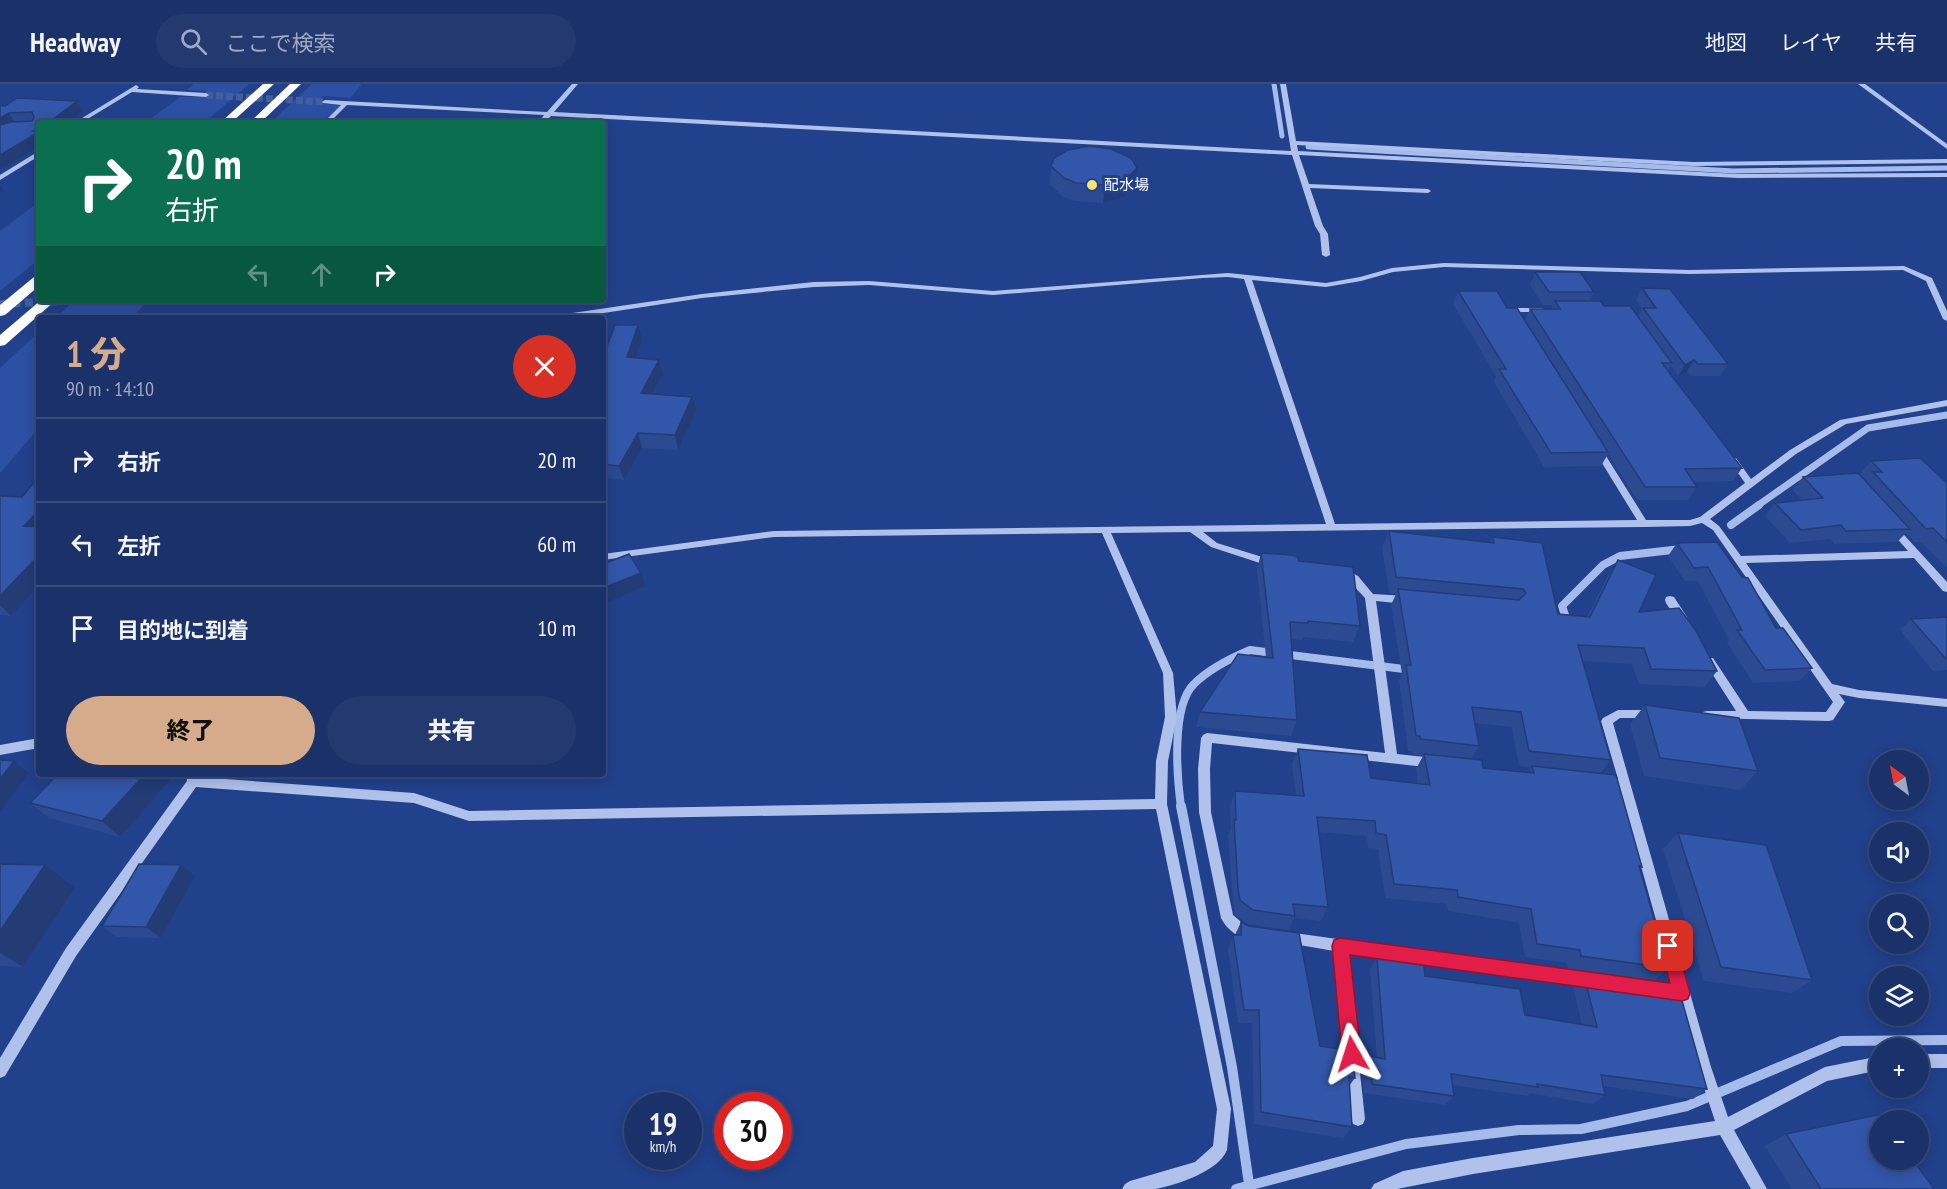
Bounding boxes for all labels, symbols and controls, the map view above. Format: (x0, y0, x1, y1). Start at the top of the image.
search box (156, 14, 576, 68)
text: Headway (30, 23, 120, 60)
icon: search (177, 25, 210, 58)
text: ここで検索 (225, 29, 335, 57)
text: 地図 (1705, 29, 1747, 56)
text: レイヤ (1780, 29, 1842, 56)
text: 共有 (1875, 29, 1917, 56)
text: 20 m (165, 136, 242, 191)
icon: right (66, 144, 144, 222)
place label: 配水場 (1104, 175, 1149, 194)
marker: 配水場 (1085, 178, 1099, 192)
text: 右折 (165, 193, 219, 227)
icon: left (242, 258, 275, 291)
icon: ahead (305, 258, 338, 291)
icon: right (368, 258, 401, 291)
text: 1 分 (66, 330, 127, 377)
button: close (513, 335, 576, 398)
text: 90 m · 14:10 (66, 376, 154, 402)
icon: right (66, 444, 99, 477)
text: 20 m (537, 446, 576, 474)
text: 右折 (117, 448, 161, 476)
icon: left (66, 528, 99, 561)
text: 60 m (537, 530, 576, 558)
text: 左折 (117, 532, 161, 560)
icon: arrive (66, 612, 99, 645)
text: 10 m (537, 614, 576, 642)
text: 目的地に到着 (117, 616, 249, 644)
button: 終了 (66, 696, 315, 765)
button: 共有 (327, 696, 576, 765)
north arrow (1869, 750, 1929, 810)
map controls (1869, 750, 1929, 1170)
button: sound (1869, 822, 1929, 882)
button: search (1869, 894, 1929, 954)
pin (1642, 920, 1693, 971)
icon: arrive (1651, 929, 1684, 962)
button: layers (1869, 966, 1929, 1026)
position arrow (1320, 1022, 1384, 1086)
button: + (1869, 1038, 1929, 1098)
speed limit sign: 30 (714, 1092, 792, 1170)
text: 19 (649, 1104, 677, 1143)
button: − (1869, 1110, 1929, 1170)
text: km/h (650, 1137, 676, 1156)

